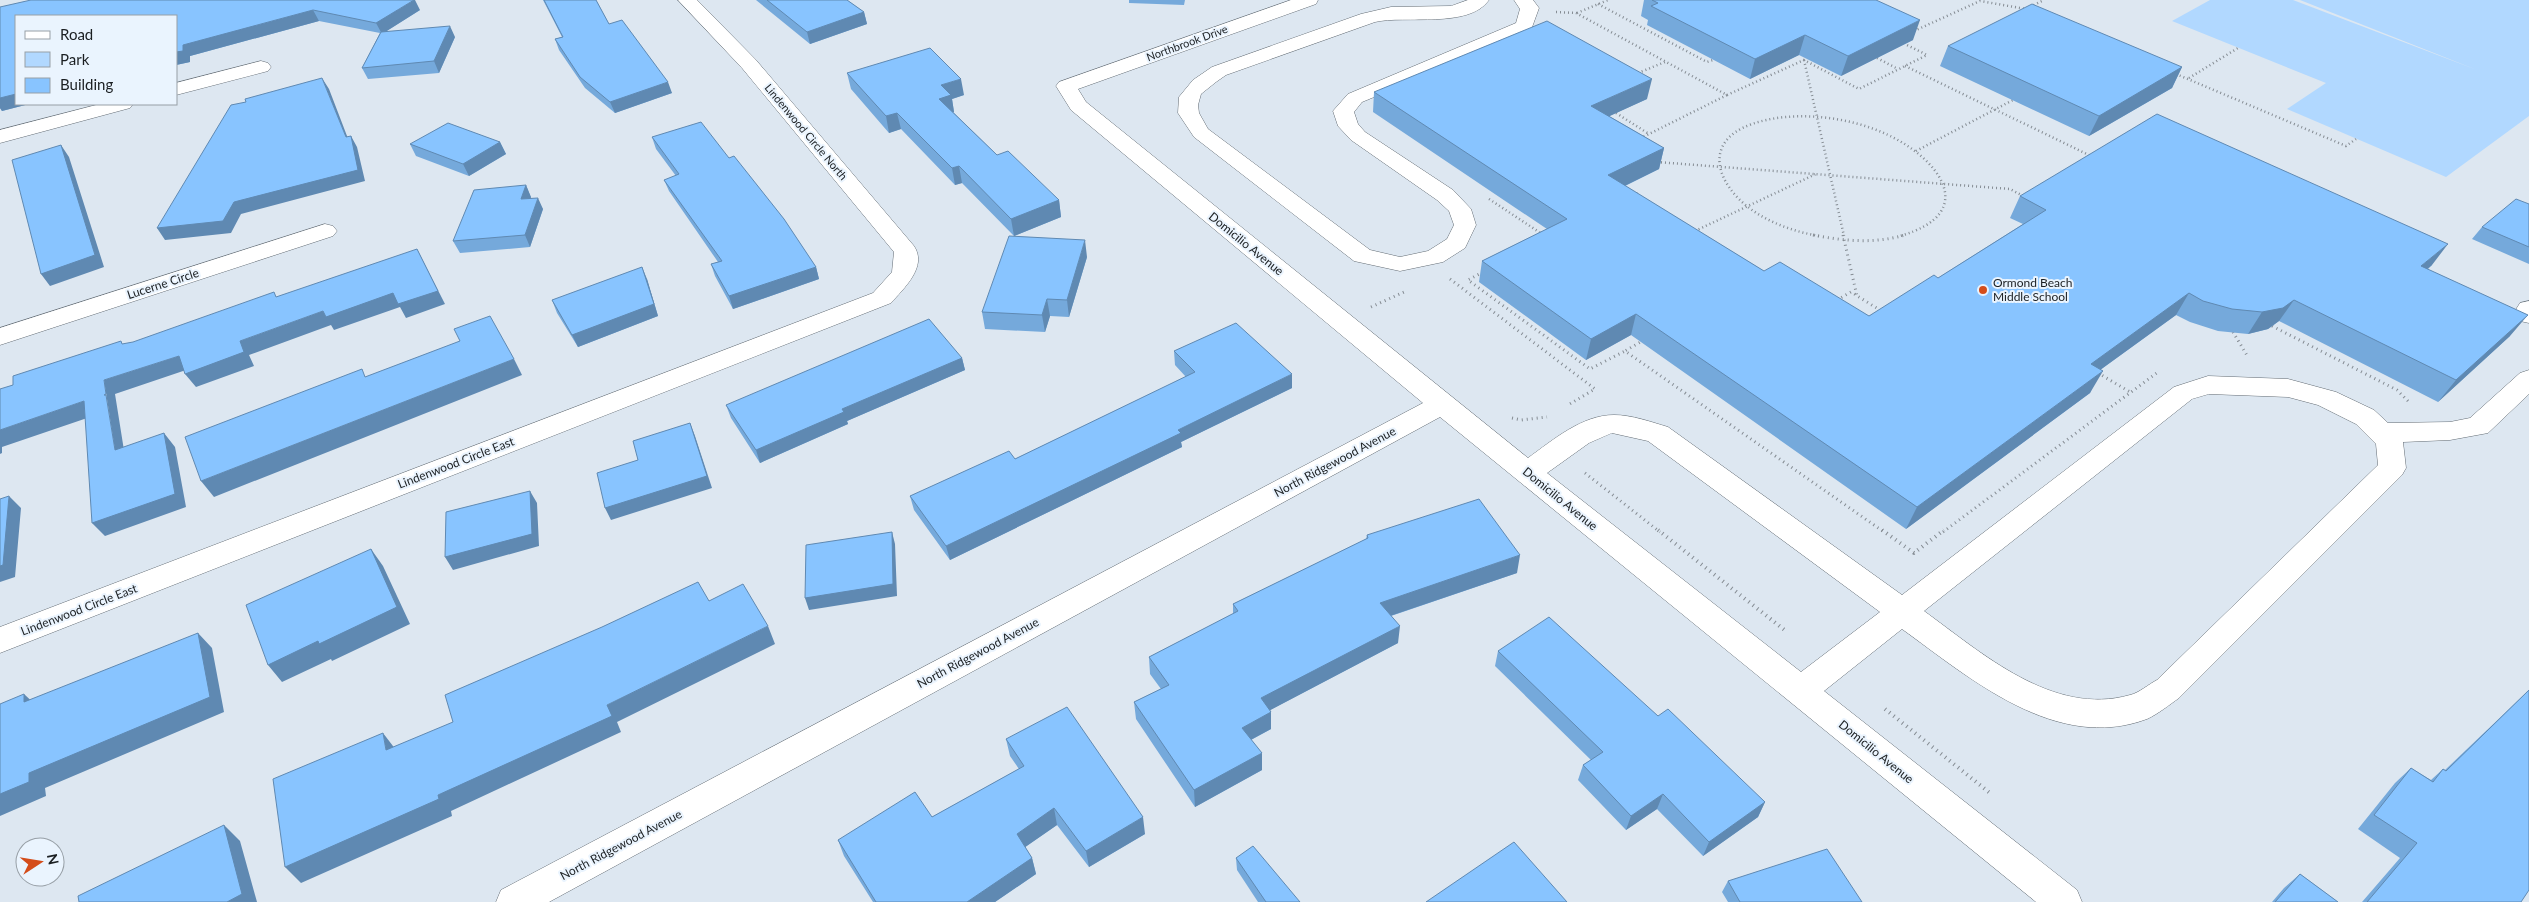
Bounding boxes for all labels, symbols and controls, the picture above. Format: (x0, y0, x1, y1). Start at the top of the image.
legend (15, 15, 178, 105)
street label: Northbrook Drive (1144, 22, 1229, 63)
text: Road (60, 25, 93, 43)
text: Park (60, 50, 90, 68)
text: Building (60, 75, 113, 93)
street label: Lindenwood Circle North (762, 81, 850, 182)
street label: Domicilio Avenue (1206, 209, 1287, 278)
street label: Lucerne Circle (125, 265, 201, 302)
place label: Ormond Beach Middle School (1993, 275, 2072, 304)
marker: Ormond Beach Middle School (1977, 284, 1989, 296)
street label: North Ridgewood Avenue (1271, 423, 1398, 500)
street label: Lindenwood Circle East (395, 433, 517, 492)
street label: Domicilio Avenue (1520, 464, 1601, 533)
street label: Lindenwood Circle East (18, 580, 140, 639)
street label: North Ridgewood Avenue (914, 614, 1041, 691)
street label: Domicilio Avenue (1836, 717, 1917, 786)
street label: North Ridgewood Avenue (557, 806, 684, 883)
north arrow (15, 837, 65, 887)
text: N (44, 852, 63, 866)

